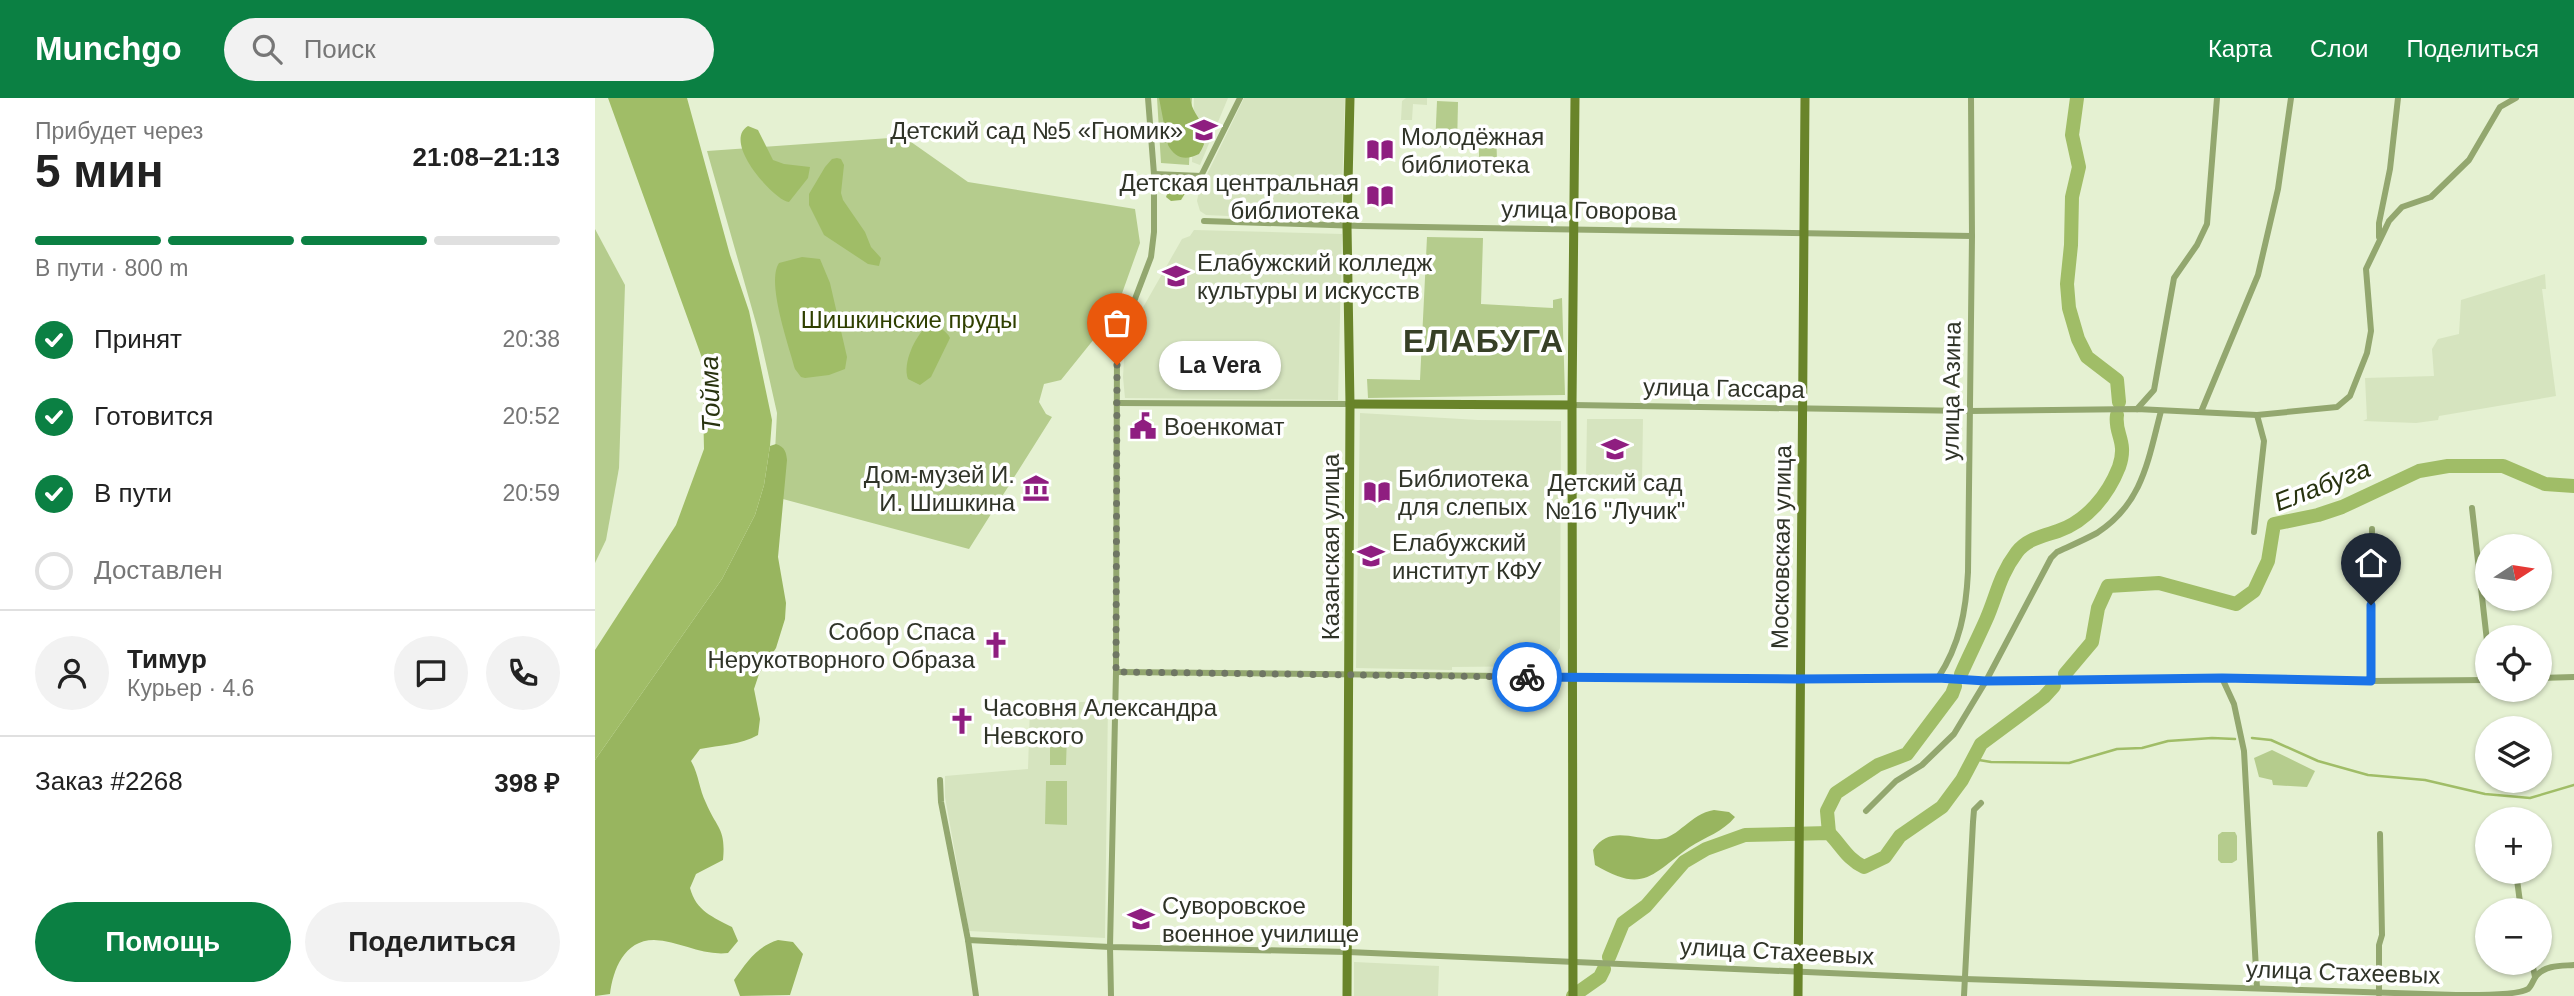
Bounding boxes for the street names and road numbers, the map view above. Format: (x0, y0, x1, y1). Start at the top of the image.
street label: улица Говорова (1501, 195, 1678, 225)
street label: улица Азина (1936, 320, 1966, 461)
street label: улица Гассара (1643, 373, 1806, 403)
street label: Московская улица (1766, 444, 1796, 649)
street label: Казанская улица (1317, 453, 1344, 640)
street label: улица Стахеевых (1679, 932, 1875, 970)
street label: улица Стахеевых (2245, 955, 2441, 989)

